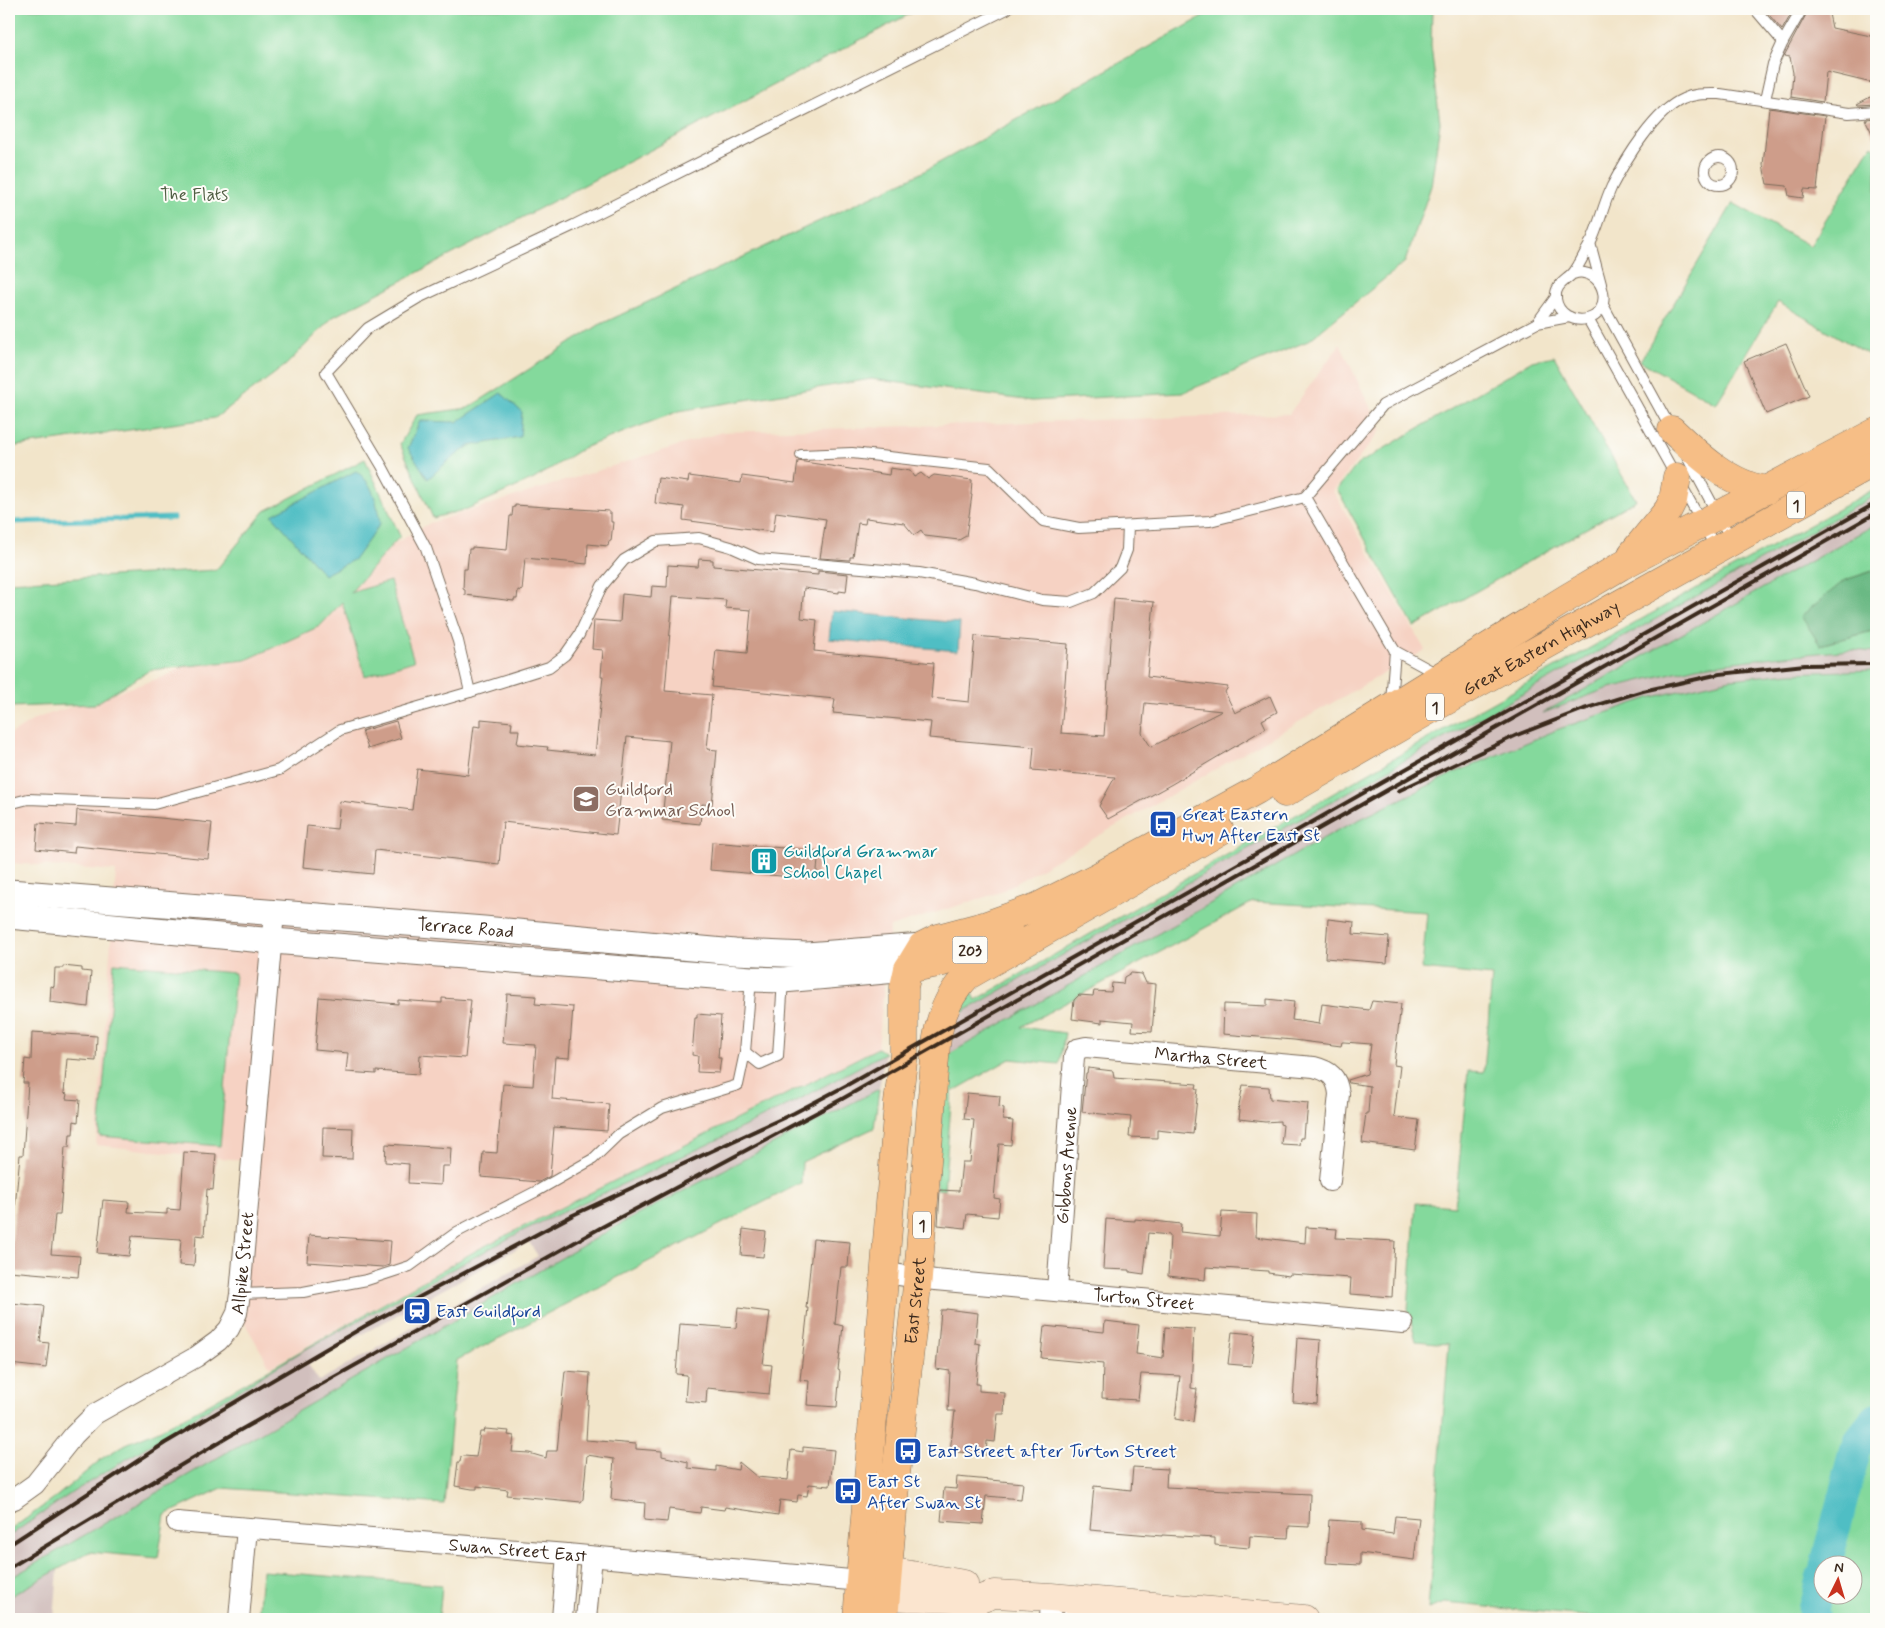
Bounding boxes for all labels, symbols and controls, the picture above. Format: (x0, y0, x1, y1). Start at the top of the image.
park label: The Flats (160, 183, 228, 207)
road number: 1 (1787, 492, 1805, 518)
street label: Great Eastern Highway (1458, 595, 1624, 702)
road number: 1 (1426, 694, 1444, 720)
place label: Guildford Grammar School (605, 778, 735, 823)
school or university icon: Guildford Grammar School (571, 784, 601, 814)
place label: Great Eastern Hwy After East St (1182, 803, 1320, 848)
bus stop icon: Great Eastern Hwy After East St (1148, 809, 1178, 839)
place label: Guildford Grammar School Chapel (783, 840, 938, 885)
building icon: Guildford Grammar School Chapel (749, 846, 779, 876)
street label: Terrace Road (416, 913, 515, 945)
road number: 203 (952, 936, 988, 964)
street label: Martha Street (1154, 1042, 1269, 1076)
street label: Gibbons Avenue (1051, 1106, 1083, 1225)
street label: Allpike Street (226, 1211, 260, 1316)
road number: 1 (913, 1212, 931, 1238)
street label: East Street (900, 1255, 933, 1346)
street label: Turton Street (1092, 1284, 1196, 1317)
station icon: East Guildford (402, 1296, 432, 1326)
place label: East Guildford (436, 1300, 541, 1326)
bus stop icon: East Street after Turton Street (893, 1436, 923, 1466)
place label: East Street after Turton Street (927, 1440, 1177, 1464)
place label: East St After Swan St (867, 1470, 982, 1515)
bus stop icon: East St After Swan St (833, 1476, 863, 1506)
street label: Swan Street East (448, 1533, 588, 1569)
north arrow (1812, 1556, 1862, 1606)
text: N (1834, 1559, 1844, 1577)

